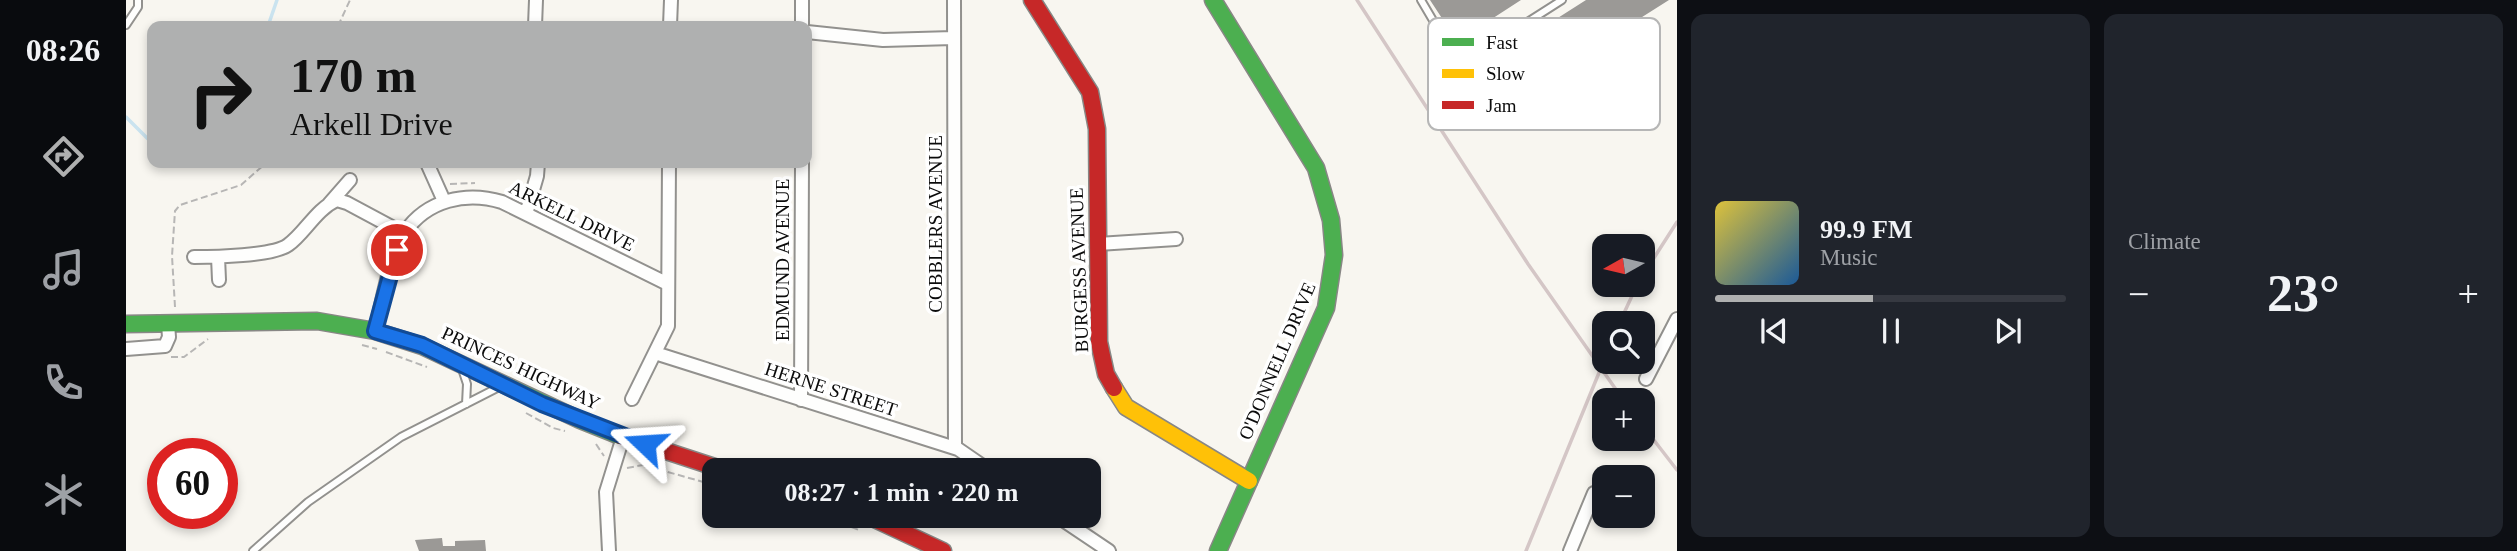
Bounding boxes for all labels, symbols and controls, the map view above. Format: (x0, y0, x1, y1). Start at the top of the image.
legend (1428, 18, 1660, 130)
text: 08:26 (26, 32, 100, 68)
text: Fast (1486, 32, 1518, 53)
text: 170 m (290, 48, 417, 103)
icon: right (175, 49, 266, 140)
text: Slow (1486, 63, 1525, 84)
text: Jam (1486, 95, 1517, 116)
text: Arkell Drive (290, 106, 453, 142)
icon: directions (39, 132, 88, 181)
street label: COBBLERS AVENUE (925, 135, 946, 313)
street label: ARKELL DRIVE (506, 177, 638, 255)
street label: EDMUND AVENUE (772, 179, 793, 341)
street label: BURGESS AVENUE (1066, 187, 1092, 353)
text: 99.9 FM (1820, 215, 1912, 244)
pin (367, 220, 427, 280)
text: Climate (2128, 229, 2201, 254)
icon: arrive (378, 231, 416, 269)
north arrow (1592, 234, 1656, 298)
map controls (1592, 234, 1655, 528)
icon: music (39, 245, 88, 294)
text: Music (1820, 245, 1878, 270)
text: 23° (2267, 265, 2340, 322)
text: − (2128, 273, 2149, 315)
text: + (2458, 273, 2479, 315)
street label: O'DONNELL DRIVE (1234, 279, 1320, 443)
button: search (1592, 311, 1655, 374)
icon: previous (1755, 312, 1793, 350)
icon: pause (1872, 312, 1910, 350)
icon: next (1989, 312, 2027, 350)
street label: PRINCES HIGHWAY (439, 322, 604, 414)
icon: phone (39, 358, 88, 407)
street label: HERNE STREET (762, 358, 900, 420)
button: + (1592, 388, 1655, 451)
position arrow (608, 407, 682, 481)
speed limit sign: 60 (147, 438, 238, 529)
button: − (1592, 465, 1655, 528)
icon: climate (39, 470, 88, 519)
text: 08:27 · 1 min · 220 m (785, 478, 1019, 507)

